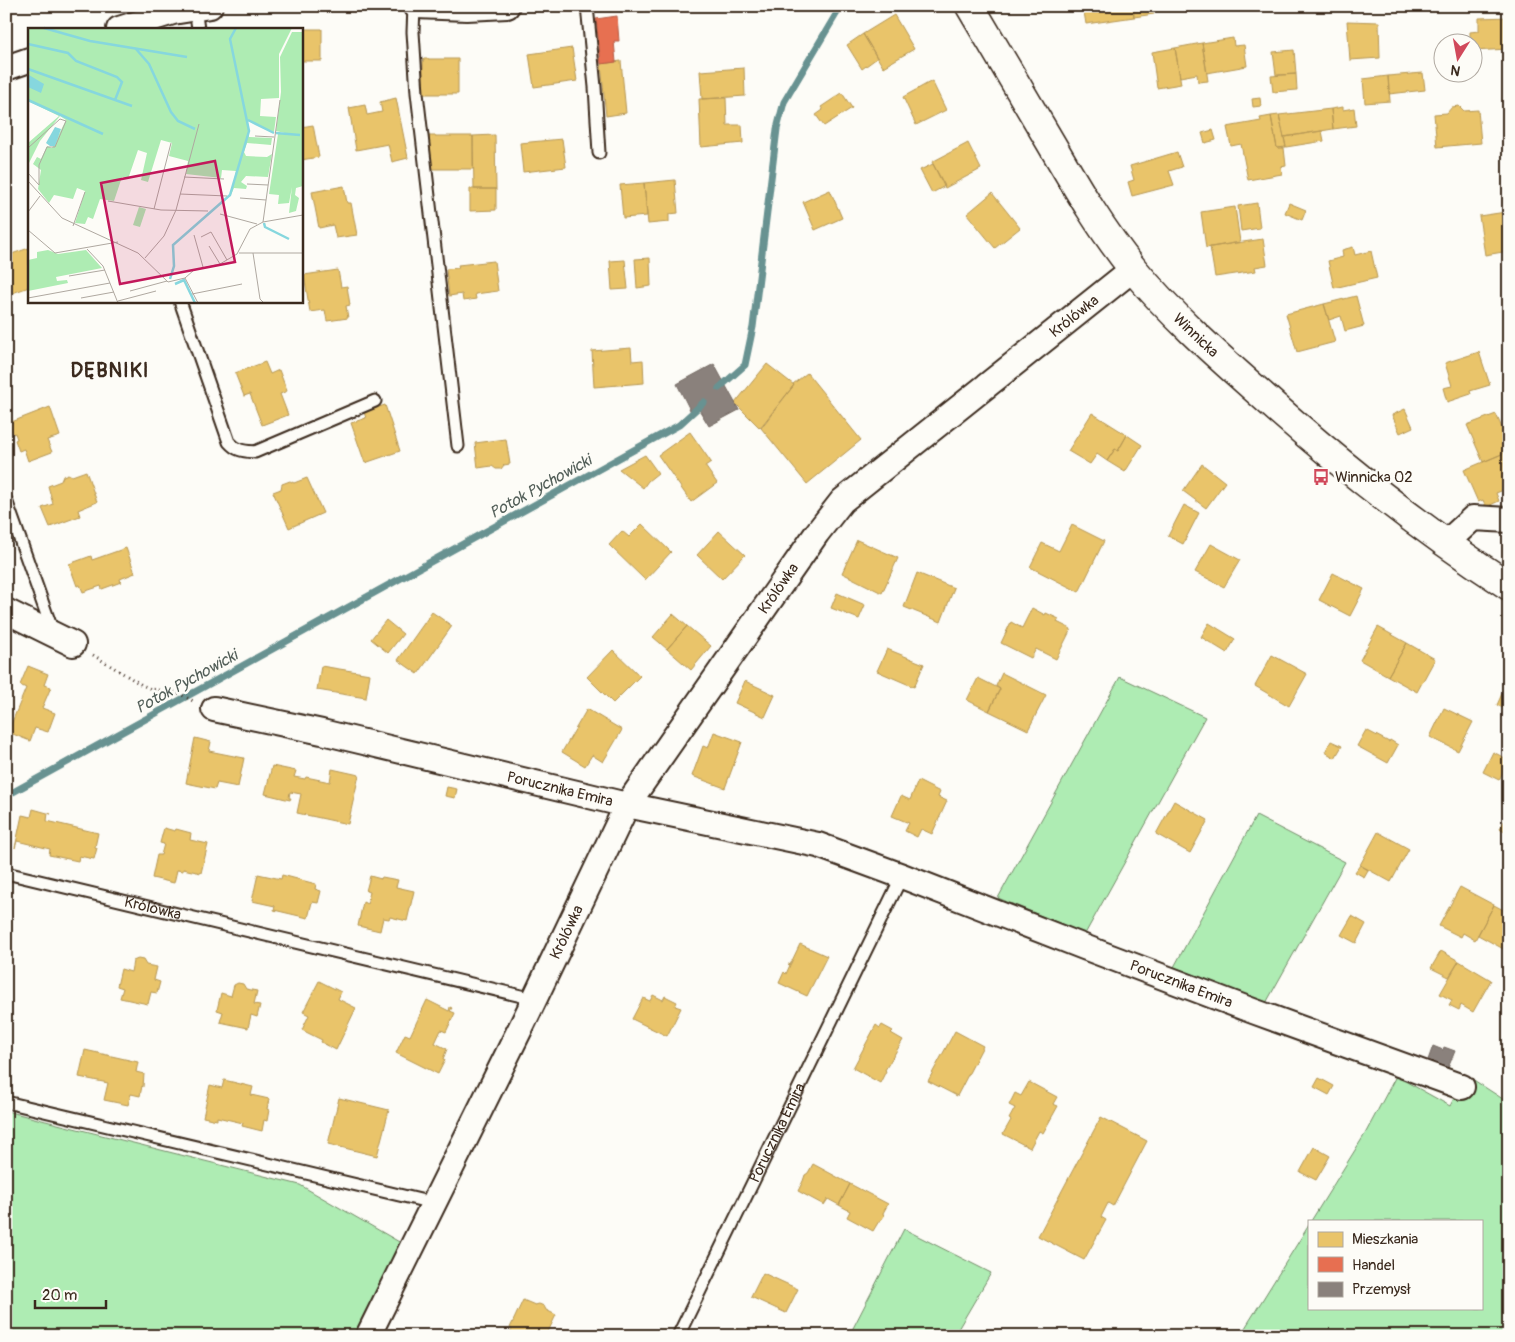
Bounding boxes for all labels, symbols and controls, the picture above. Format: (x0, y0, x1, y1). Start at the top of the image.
inset map (28, 28, 302, 302)
north arrow (1432, 32, 1482, 82)
text: N (1449, 61, 1462, 80)
street label: Królówka (1046, 291, 1103, 342)
street label: Winnicka (1169, 309, 1222, 362)
district label: DĘBNIKI (71, 358, 149, 383)
water label: Potok Pychowicki (486, 450, 597, 523)
bus stop icon: Winnicka 02 (1311, 467, 1331, 487)
place label: Winnicka 02 (1335, 468, 1413, 487)
street label: Królówka (754, 560, 803, 618)
water label: Potok Pychowicki (132, 645, 243, 718)
street label: Porucznika Emira (505, 768, 615, 811)
street label: Królówka (122, 893, 183, 924)
street label: Królówka (546, 902, 588, 962)
street label: Porucznika Emira (1127, 956, 1235, 1012)
street label: Porucznika Emira (745, 1080, 810, 1186)
legend (1308, 1220, 1482, 1310)
text: Mieszkania (1352, 1230, 1418, 1249)
text: Handel (1352, 1256, 1395, 1275)
scale bar (35, 1277, 106, 1309)
text: Przemysł (1352, 1280, 1411, 1299)
text: 20 m (42, 1286, 77, 1305)

